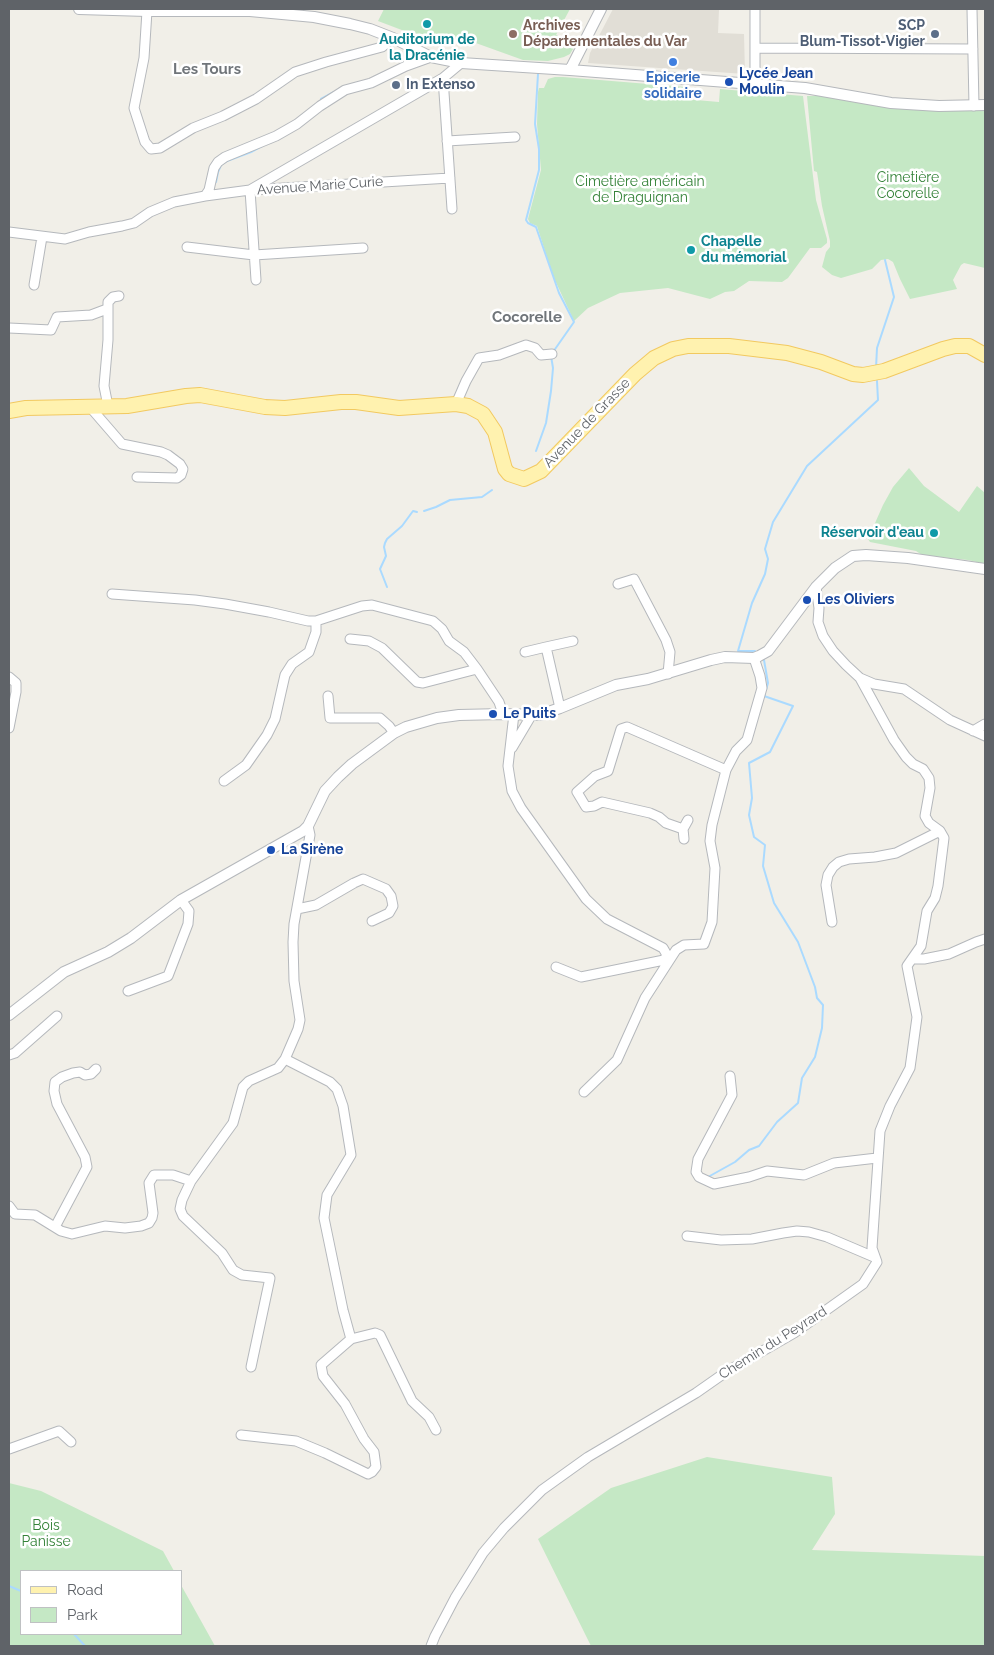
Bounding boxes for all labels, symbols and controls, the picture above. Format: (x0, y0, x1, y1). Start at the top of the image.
marker: Auditorium de la Dracénie (421, 18, 433, 30)
place label: Archives Départementales du Var (523, 18, 687, 50)
place label: SCP Blum-Tissot-Vigier (800, 18, 925, 50)
marker: Archives Départementales du Var (507, 28, 519, 40)
marker: SCP Blum-Tissot-Vigier (929, 28, 941, 40)
place label: Auditorium de la Dracénie (379, 32, 475, 64)
marker: Epicerie solidaire (667, 56, 679, 68)
district label: Les Tours (173, 60, 241, 78)
place label: Lycée Jean Moulin (739, 66, 813, 98)
place label: Epicerie solidaire (644, 70, 702, 102)
marker: Lycée Jean Moulin (723, 76, 735, 88)
place label: In Extenso (406, 77, 475, 93)
marker: In Extenso (390, 79, 402, 91)
park label: Cimetière Cocorelle (877, 170, 939, 202)
street label: Avenue Marie Curie (256, 173, 384, 199)
park label: Cimetière américain de Draguignan (575, 174, 705, 206)
place label: Chapelle du mémorial (701, 234, 786, 266)
marker: Chapelle du mémorial (685, 244, 697, 256)
district label: Cocorelle (492, 308, 562, 326)
street label: Avenue de Grasse (540, 375, 634, 471)
place label: Réservoir d'eau (821, 525, 924, 541)
marker: Réservoir d'eau (928, 527, 940, 539)
place label: Les Oliviers (817, 592, 894, 608)
marker: Les Oliviers (801, 594, 813, 606)
place label: Le Puits (503, 706, 556, 722)
marker: Le Puits (487, 708, 499, 720)
place label: La Sirène (281, 842, 343, 858)
marker: La Sirène (265, 844, 277, 856)
street label: Chemin du Peyrard (716, 1303, 830, 1383)
park label: Bois Panisse (21, 1518, 71, 1550)
legend (20, 1570, 182, 1635)
text: Road (67, 1581, 103, 1599)
text: Park (67, 1606, 98, 1624)

